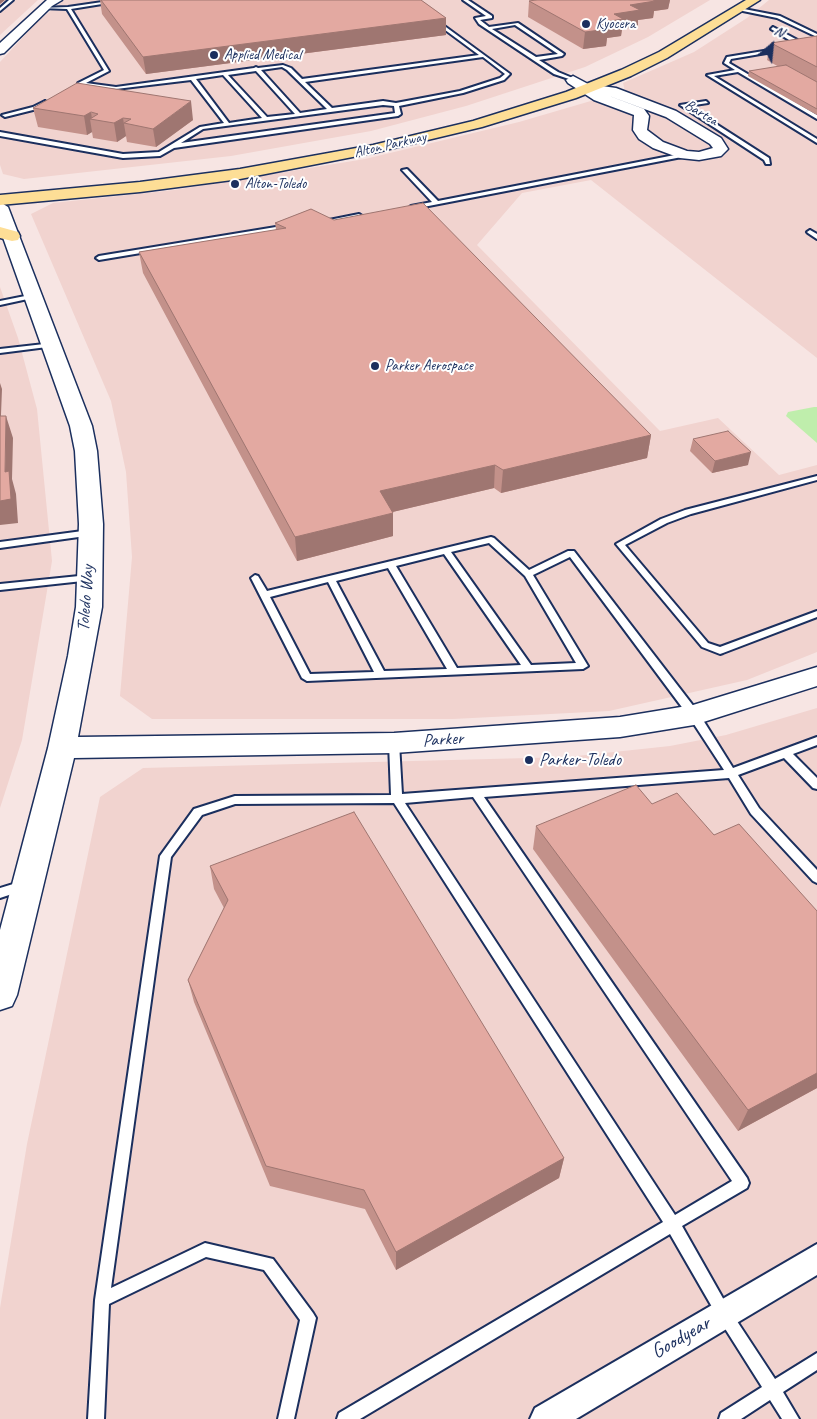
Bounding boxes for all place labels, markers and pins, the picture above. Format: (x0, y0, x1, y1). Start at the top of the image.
place label: Kyocera (596, 15, 635, 33)
marker: Kyocera (580, 18, 592, 30)
place label: Applied Medical (224, 46, 301, 64)
marker: Applied Medical (208, 49, 220, 61)
place label: Alton-Toledo (245, 175, 306, 193)
marker: Alton-Toledo (229, 178, 241, 190)
place label: Parker Aerospace (385, 357, 473, 375)
marker: Parker Aerospace (369, 360, 381, 372)
place label: Parker-Toledo (539, 749, 621, 771)
marker: Parker-Toledo (523, 754, 535, 766)

